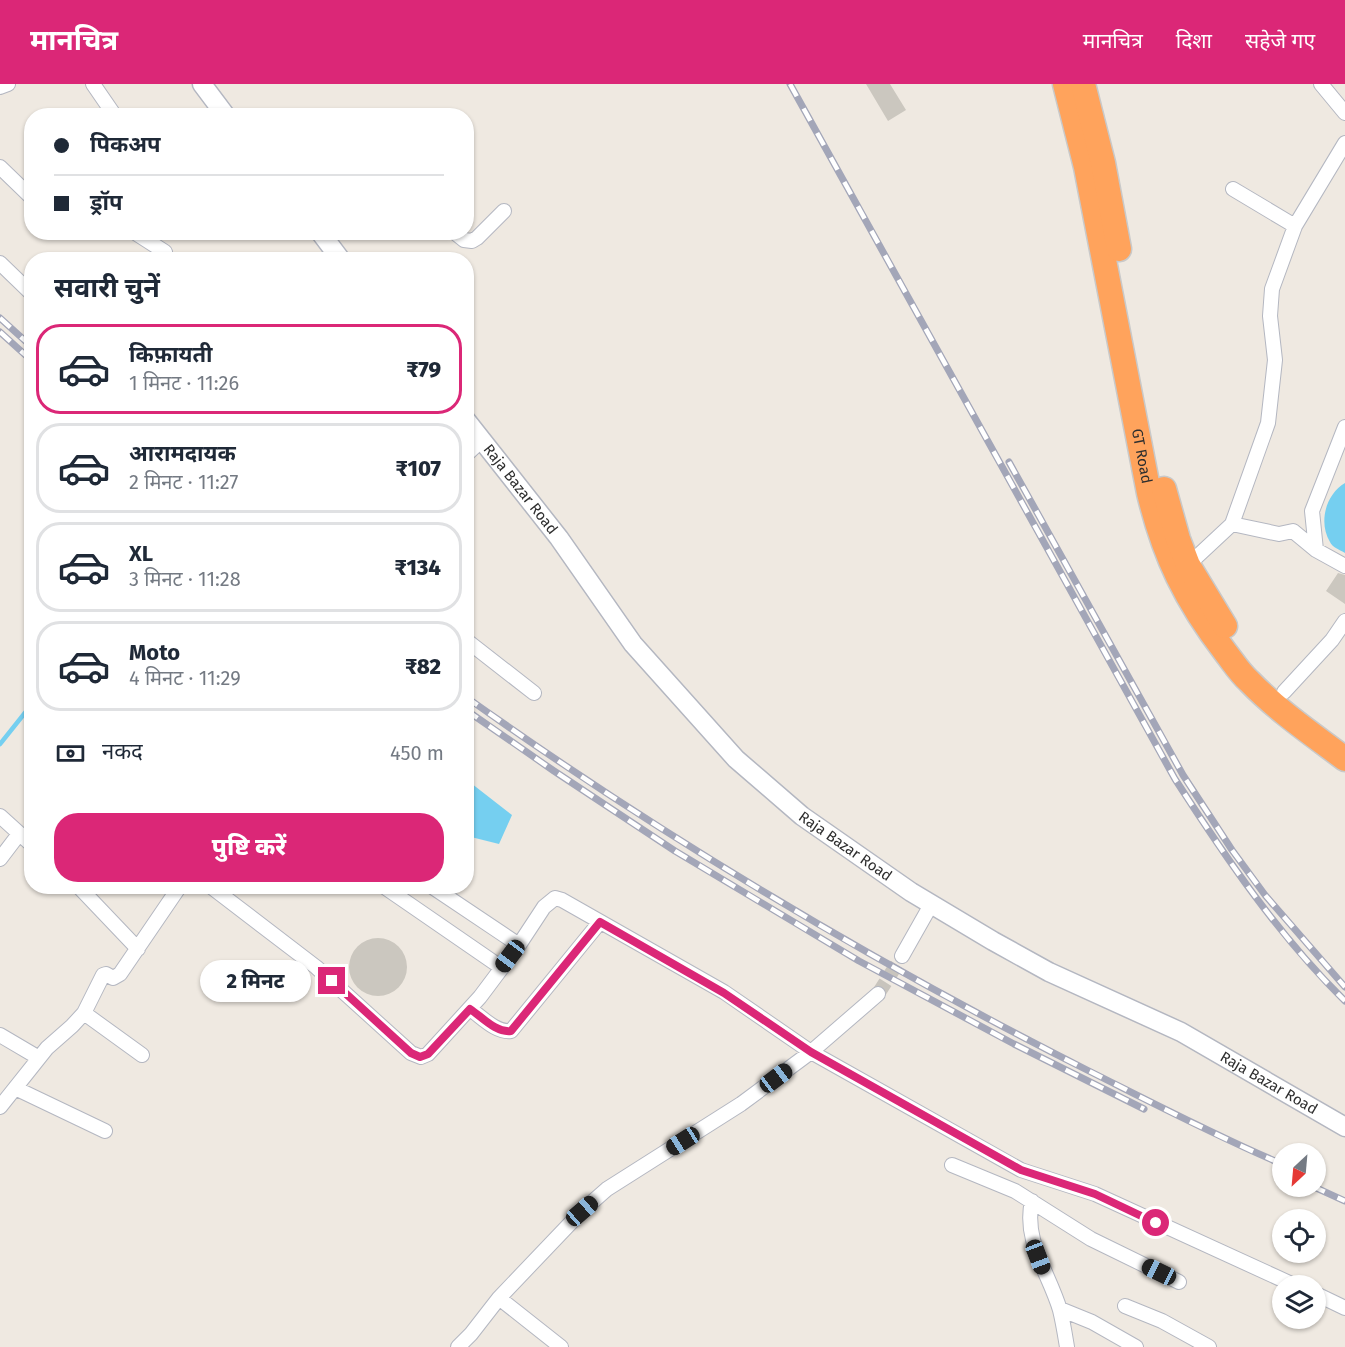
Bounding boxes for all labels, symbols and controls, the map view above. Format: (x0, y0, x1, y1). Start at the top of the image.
text: मानचित्र (30, 24, 118, 57)
text: मानचित्र (1083, 28, 1143, 54)
text: दिशा (1176, 28, 1212, 54)
text: सहेजे गए (1245, 28, 1315, 54)
text: पिकअप (90, 131, 161, 158)
text: ड्रॉप (90, 189, 123, 216)
text: सवारी चुनें (54, 272, 160, 304)
text: किफ़ायती (129, 341, 213, 368)
icon: car (57, 342, 111, 396)
text: ₹79 (406, 356, 441, 383)
text: 1 मिनट · 11:26 (129, 371, 239, 395)
street label: GT Road (1128, 427, 1156, 485)
text: आरामदायक (129, 440, 236, 467)
icon: car (57, 441, 111, 495)
street label: Raja Bazar Road (479, 441, 561, 538)
text: ₹107 (396, 455, 441, 482)
text: 2 मिनट · 11:27 (129, 470, 238, 494)
icon: car (57, 540, 111, 594)
text: XL (129, 540, 153, 567)
text: ₹134 (394, 554, 441, 581)
text: 3 मिनट · 11:28 (129, 567, 241, 591)
icon: car (57, 639, 111, 693)
text: Moto (129, 639, 180, 666)
text: ₹82 (405, 653, 441, 680)
text: 4 मिनट · 11:29 (129, 666, 241, 690)
icon: cash (54, 737, 87, 770)
text: नकद (102, 738, 143, 765)
text: 450 m (390, 741, 444, 765)
street label: Raja Bazar Road (795, 808, 895, 885)
button: पुष्टि करें (54, 813, 444, 882)
car (492, 936, 528, 976)
callout: 2 मिनट (200, 960, 311, 1002)
route end (318, 967, 345, 994)
text: 2 मिनट (226, 969, 285, 993)
street label: Raja Bazar Road (1217, 1048, 1321, 1118)
car (756, 1060, 796, 1096)
car (663, 1124, 703, 1158)
north arrow (1272, 1143, 1326, 1197)
map controls (1272, 1143, 1326, 1329)
car (563, 1192, 601, 1230)
route start (1142, 1209, 1169, 1236)
button: locate (1272, 1209, 1326, 1263)
car (1023, 1237, 1053, 1277)
car (1139, 1256, 1179, 1288)
button: layers (1272, 1275, 1326, 1329)

